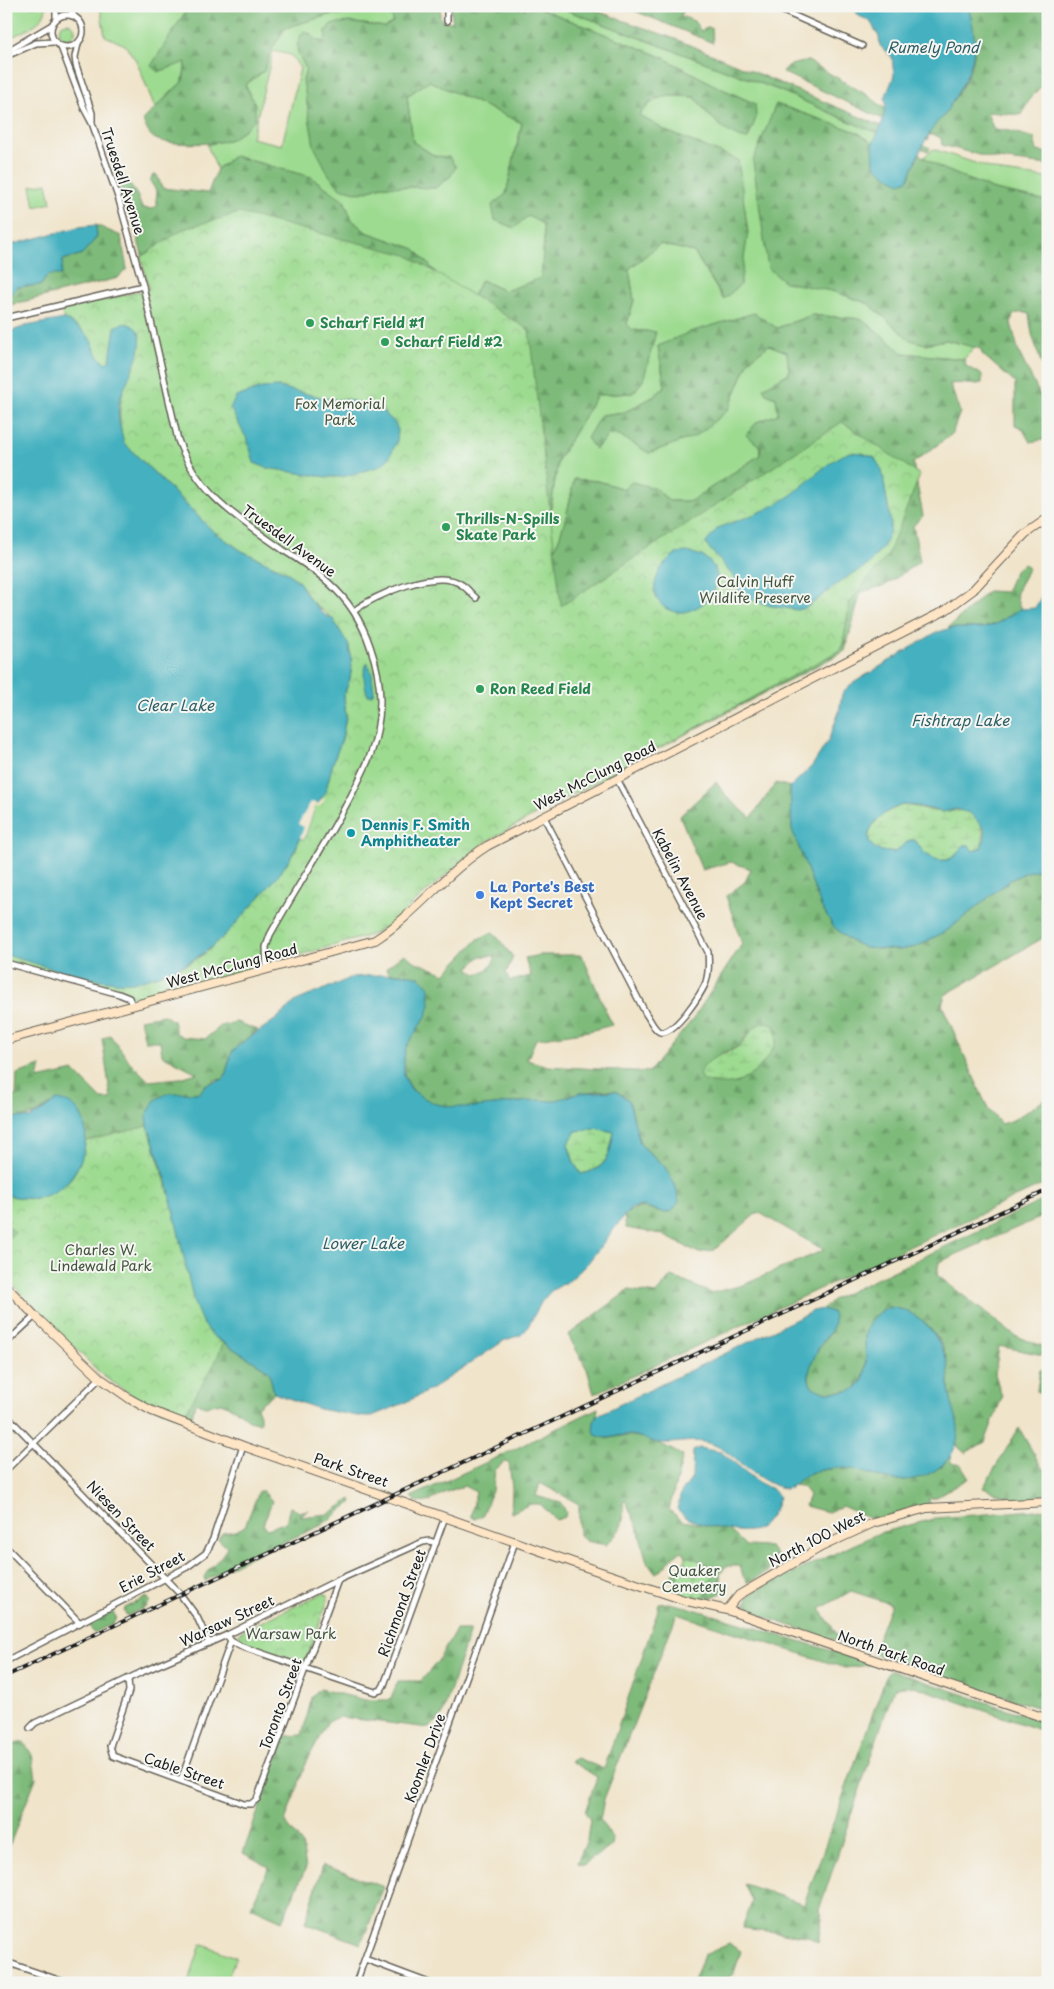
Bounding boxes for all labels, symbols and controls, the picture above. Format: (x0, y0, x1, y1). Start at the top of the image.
water label: Rumely Pond (887, 35, 981, 58)
street label: Truesdell Avenue (96, 124, 151, 237)
place label: Scharf Field #1 (320, 312, 425, 333)
marker: Scharf Field #1 (304, 317, 316, 329)
place label: Scharf Field #2 (395, 331, 503, 352)
marker: Scharf Field #2 (379, 336, 391, 348)
park label: Fox Memorial Park (295, 393, 385, 430)
street label: Truesdell Avenue (238, 499, 341, 582)
place label: Thrills-N-Spills Skate Park (456, 508, 560, 545)
marker: Thrills-N-Spills Skate Park (440, 521, 452, 533)
park label: Calvin Huff Wildlife Preserve (699, 571, 811, 608)
place label: Ron Reed Field (490, 678, 591, 699)
marker: Ron Reed Field (474, 683, 486, 695)
water label: Clear Lake (136, 693, 215, 716)
water label: Fishtrap Lake (911, 708, 1010, 731)
street label: West McClung Road (530, 736, 660, 816)
place label: Dennis F. Smith Amphitheater (361, 814, 470, 851)
street label: Kabelin Avenue (647, 824, 714, 924)
marker: Dennis F. Smith Amphitheater (345, 827, 357, 839)
place label: La Porte's Best Kept Secret (490, 876, 595, 913)
marker: La Porte's Best Kept Secret (474, 889, 486, 901)
street label: West McClung Road (164, 938, 300, 993)
water label: Lower Lake (322, 1231, 405, 1254)
park label: Charles W. Lindewald Park (50, 1239, 153, 1276)
street label: Park Street (311, 1447, 392, 1492)
street label: Niesen Street (82, 1476, 161, 1556)
street label: North 100 West (765, 1505, 869, 1572)
street label: Erie Street (115, 1545, 189, 1598)
street label: Richmond Street (372, 1546, 431, 1660)
park label: Quaker Cemetery (661, 1560, 727, 1597)
street label: Warsaw Street (176, 1589, 278, 1652)
park label: Warsaw Park (246, 1623, 337, 1644)
street label: North Park Road (835, 1624, 947, 1681)
street label: Toronto Street (254, 1655, 307, 1753)
street label: Koomler Drive (399, 1710, 450, 1805)
street label: Cable Street (141, 1747, 228, 1794)

